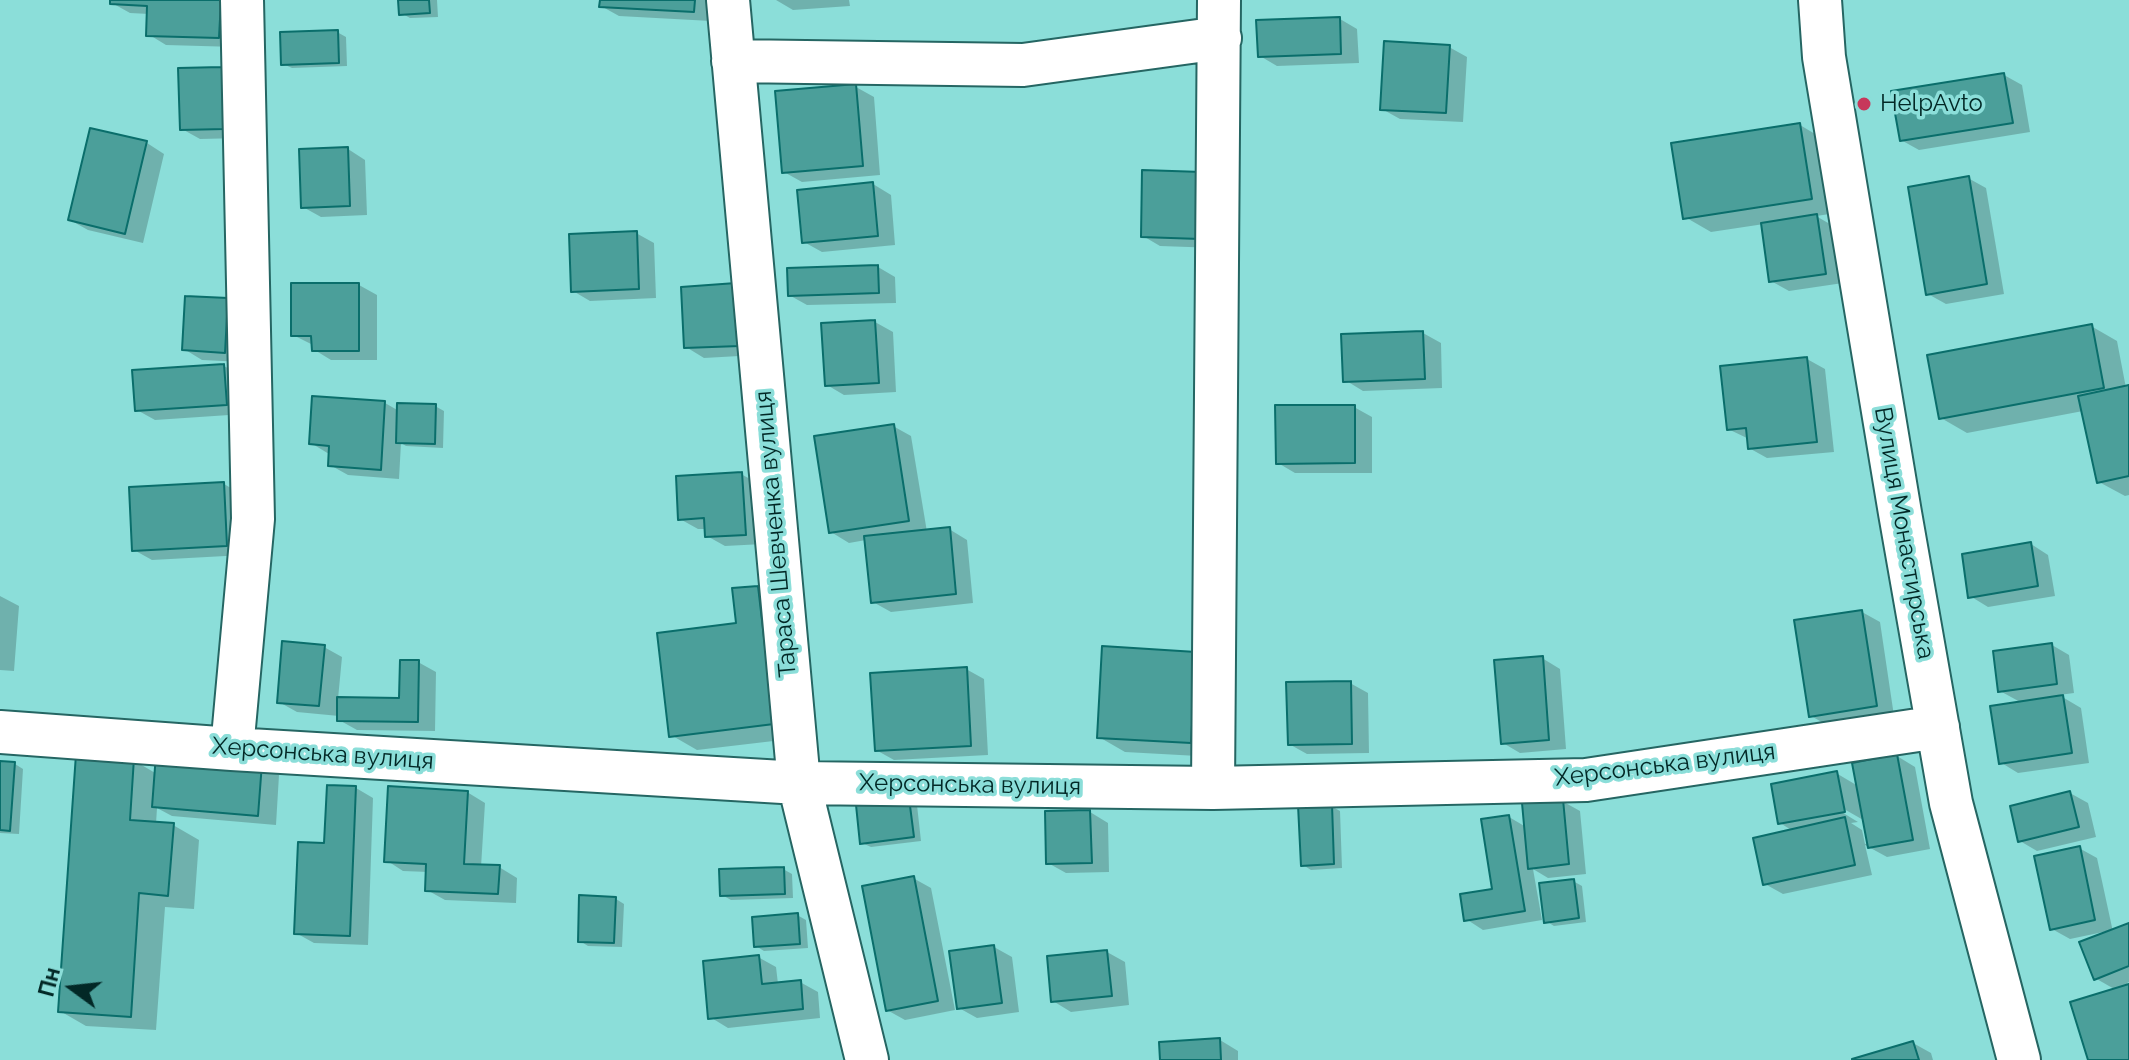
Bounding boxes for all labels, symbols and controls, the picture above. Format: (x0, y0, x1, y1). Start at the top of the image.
place label: HelpAvto (1880, 90, 1983, 118)
marker: HelpAvto (1855, 95, 1873, 113)
street label: Тараса Шевченка вулиця (749, 390, 803, 678)
street label: Вулиця Монастирська (1868, 405, 1940, 661)
street label: Херсонська вулиця (211, 732, 435, 776)
street label: Херсонська вулиця (1553, 737, 1777, 793)
street label: Херсонська вулиця (859, 769, 1081, 801)
north arrow (32, 948, 112, 1028)
text: Пн (32, 964, 65, 999)

